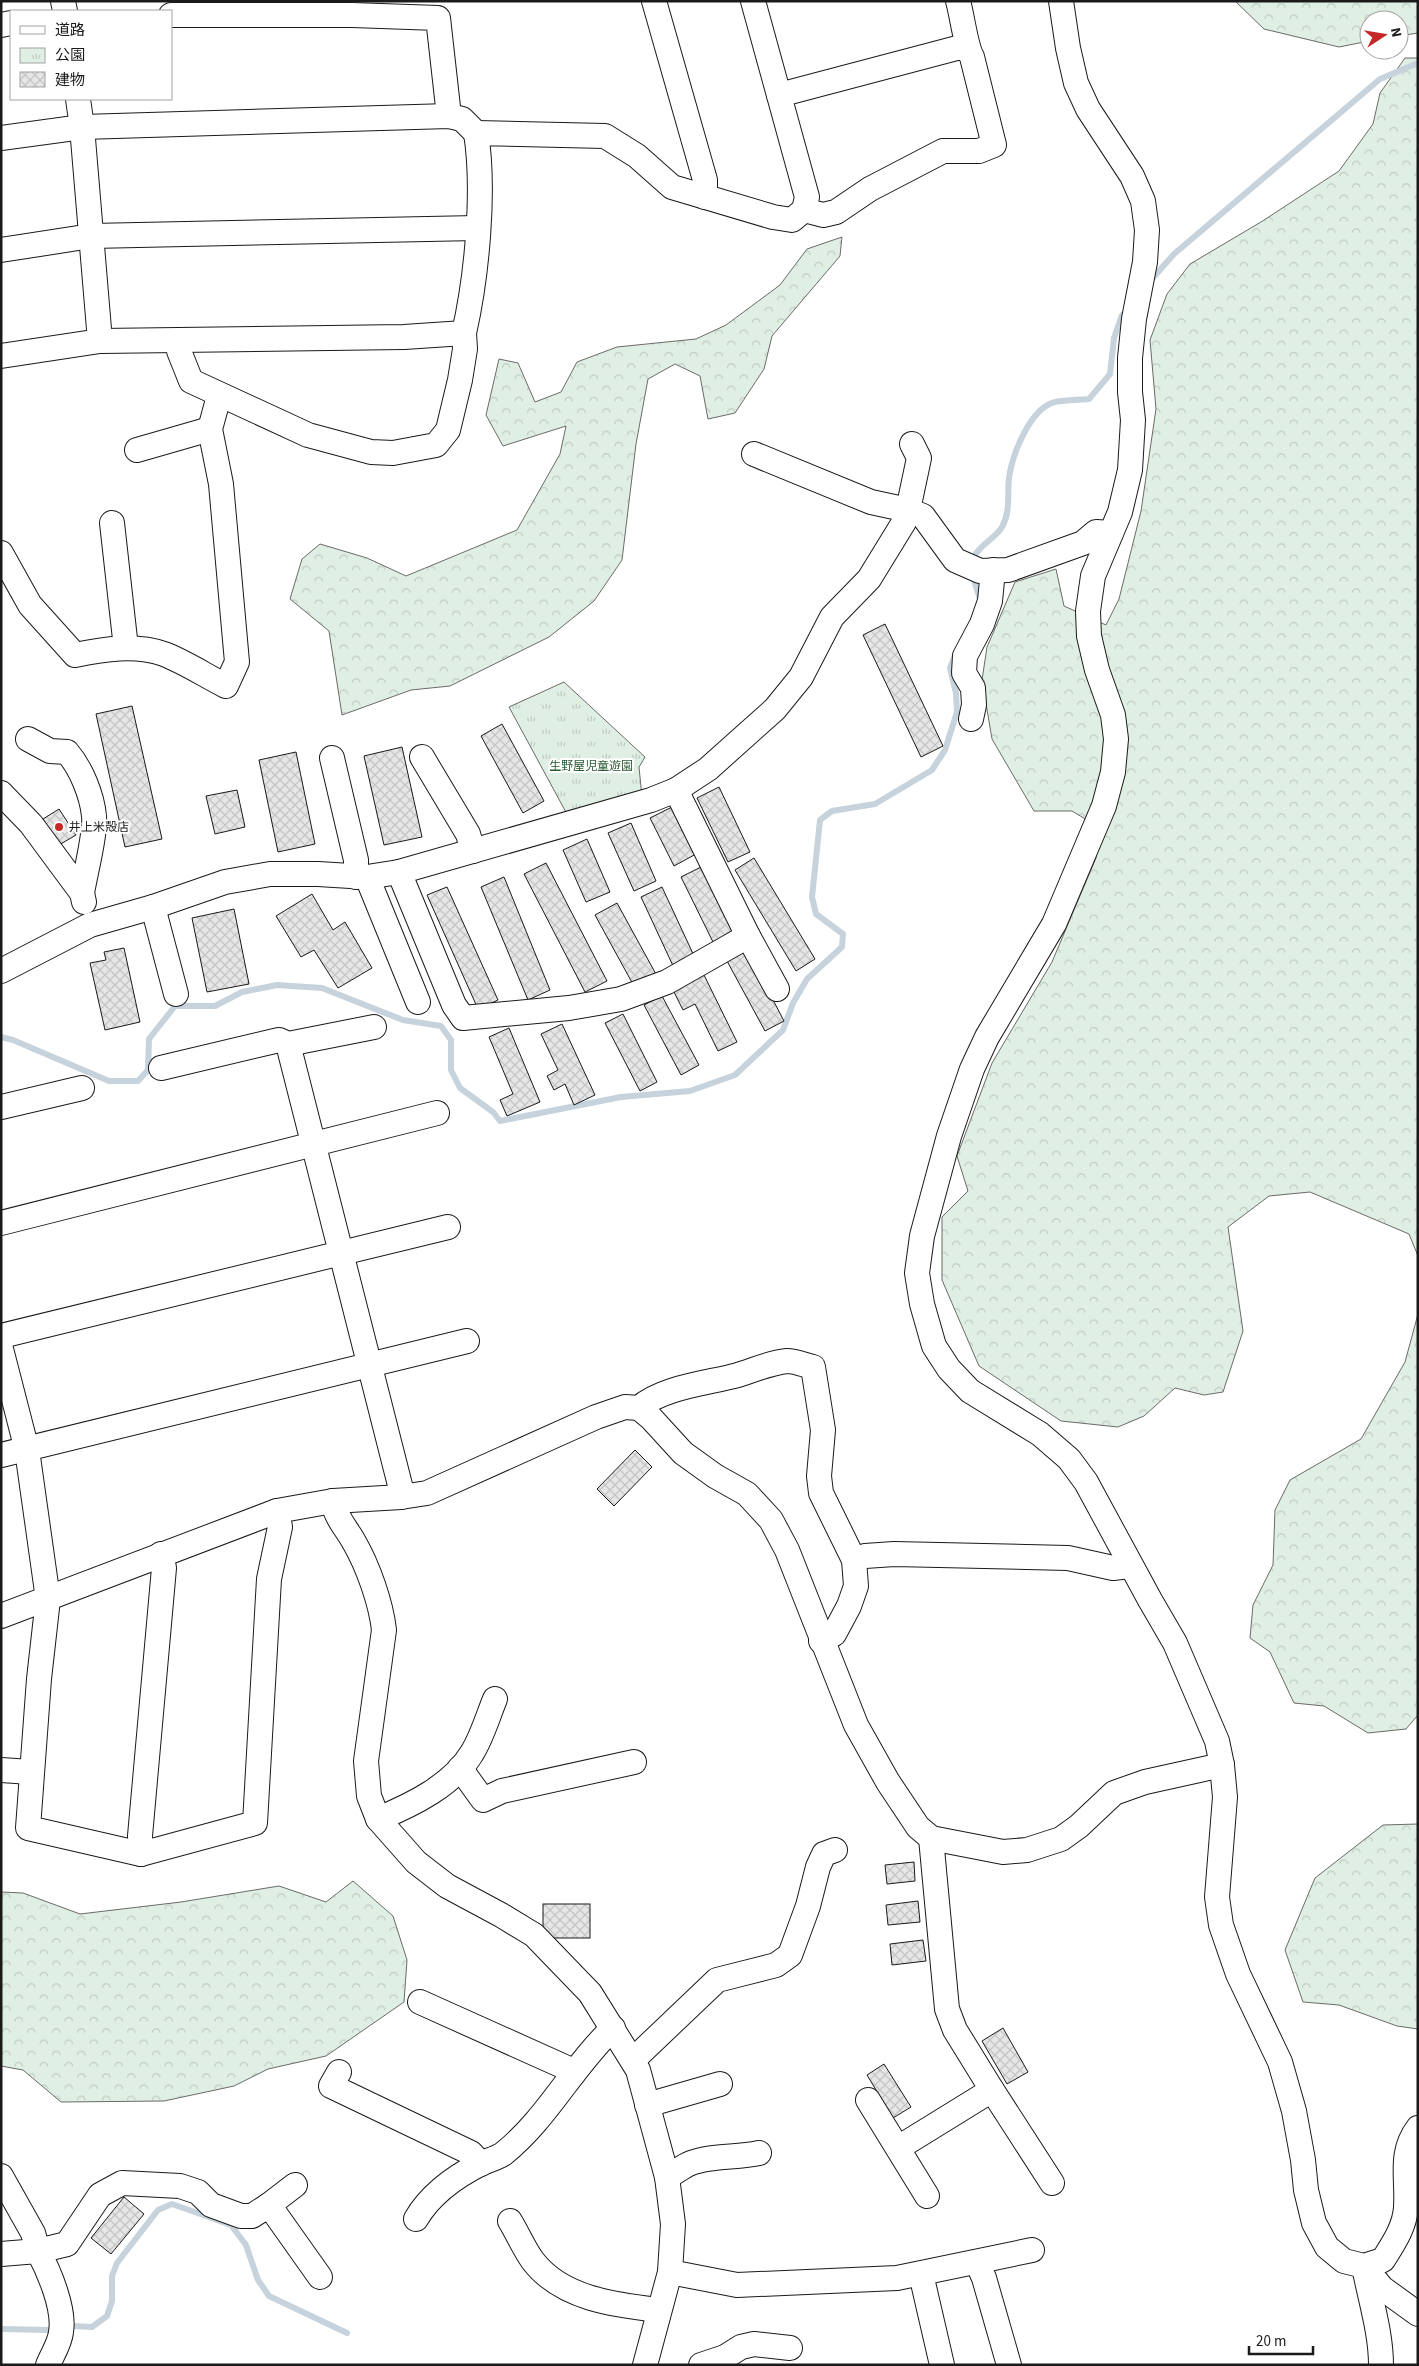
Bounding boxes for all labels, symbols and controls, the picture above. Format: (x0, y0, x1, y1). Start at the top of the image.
legend (10, 10, 172, 100)
north arrow (1359, 10, 1409, 60)
text: 道路 (55, 20, 85, 41)
text: N (1385, 26, 1406, 39)
text: 公園 (55, 45, 85, 66)
text: 建物 (55, 70, 85, 91)
park label: 生野屋児童遊園 (549, 758, 633, 775)
place label: 井上米殻店 (69, 819, 129, 836)
marker: 井上米殻店 (53, 821, 65, 833)
scale bar (1249, 2324, 1313, 2356)
text: 20 m (1256, 2331, 1286, 2352)

